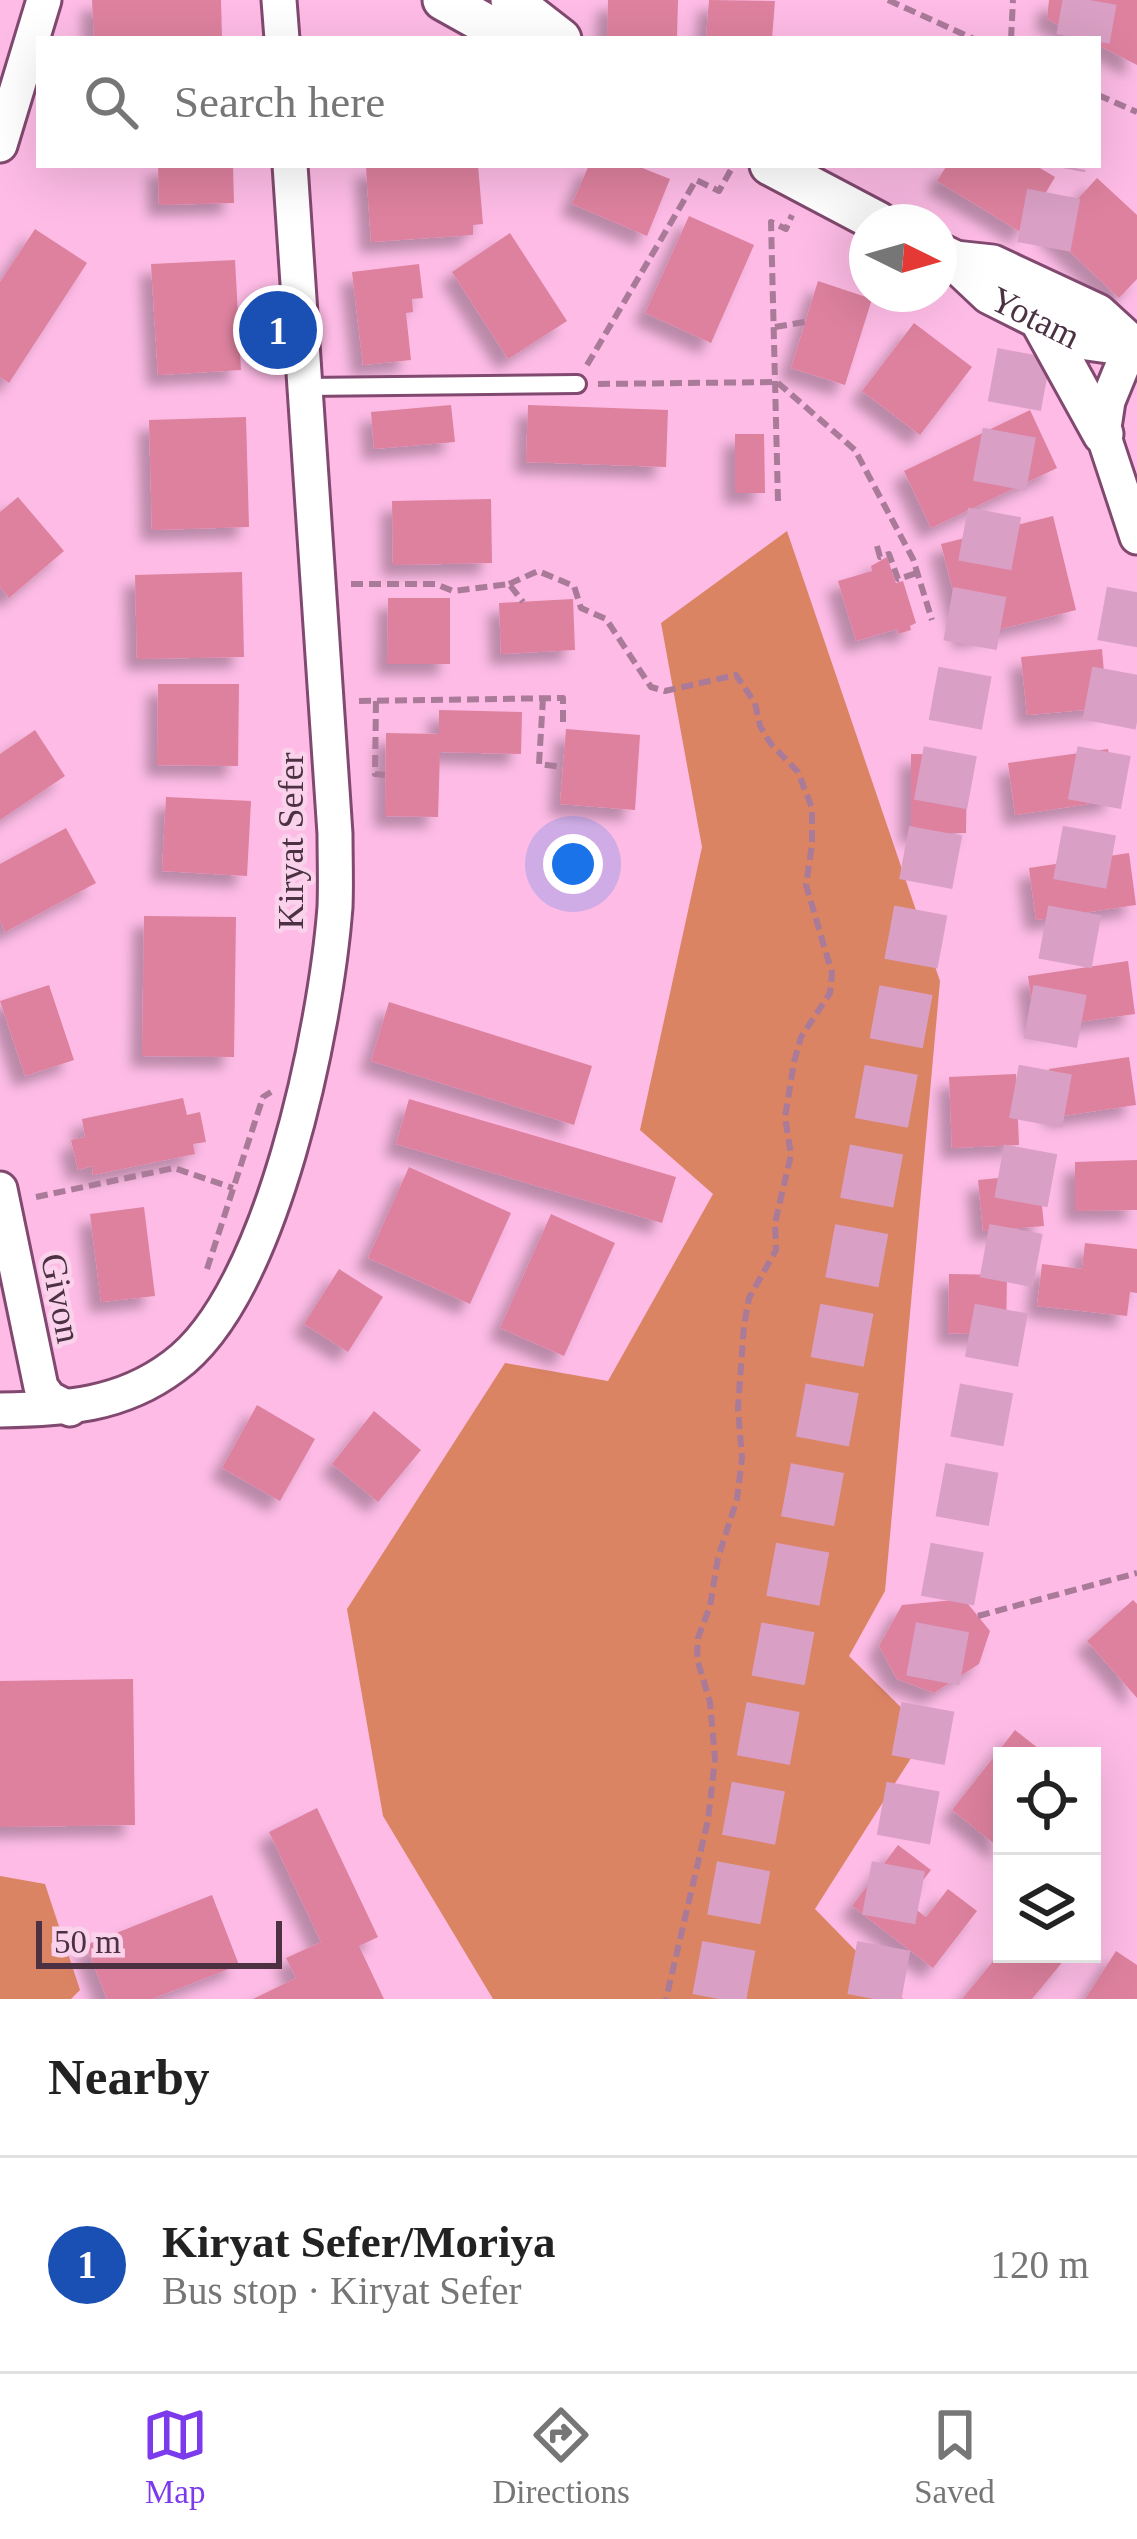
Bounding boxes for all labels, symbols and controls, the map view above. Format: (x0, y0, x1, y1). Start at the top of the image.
search box (36, 36, 1101, 168)
icon: search (78, 69, 144, 135)
text: Search here (174, 77, 385, 127)
north arrow (849, 204, 957, 312)
street label: Yotam (984, 279, 1086, 357)
pin: 1 (239, 285, 317, 375)
street label: Kiryat Sefer (271, 753, 311, 929)
your location (543, 834, 603, 894)
street label: Givon (33, 1250, 89, 1346)
map controls (993, 1747, 1101, 1963)
button: locate (993, 1747, 1101, 1855)
button: layers (993, 1855, 1101, 1963)
scale bar (36, 1915, 282, 1968)
text: 50 m (54, 1924, 121, 1960)
text: Nearby (48, 2049, 209, 2105)
text: Kiryat Sefer/Moriya (162, 2217, 556, 2267)
text: 1 (77, 2243, 97, 2286)
text: 120 m (990, 2243, 1089, 2286)
text: Bus stop · Kiryat Sefer (162, 2269, 522, 2312)
tab: Map (142, 2402, 208, 2511)
tab: Directions (492, 2402, 630, 2511)
tab: Saved (914, 2402, 995, 2511)

